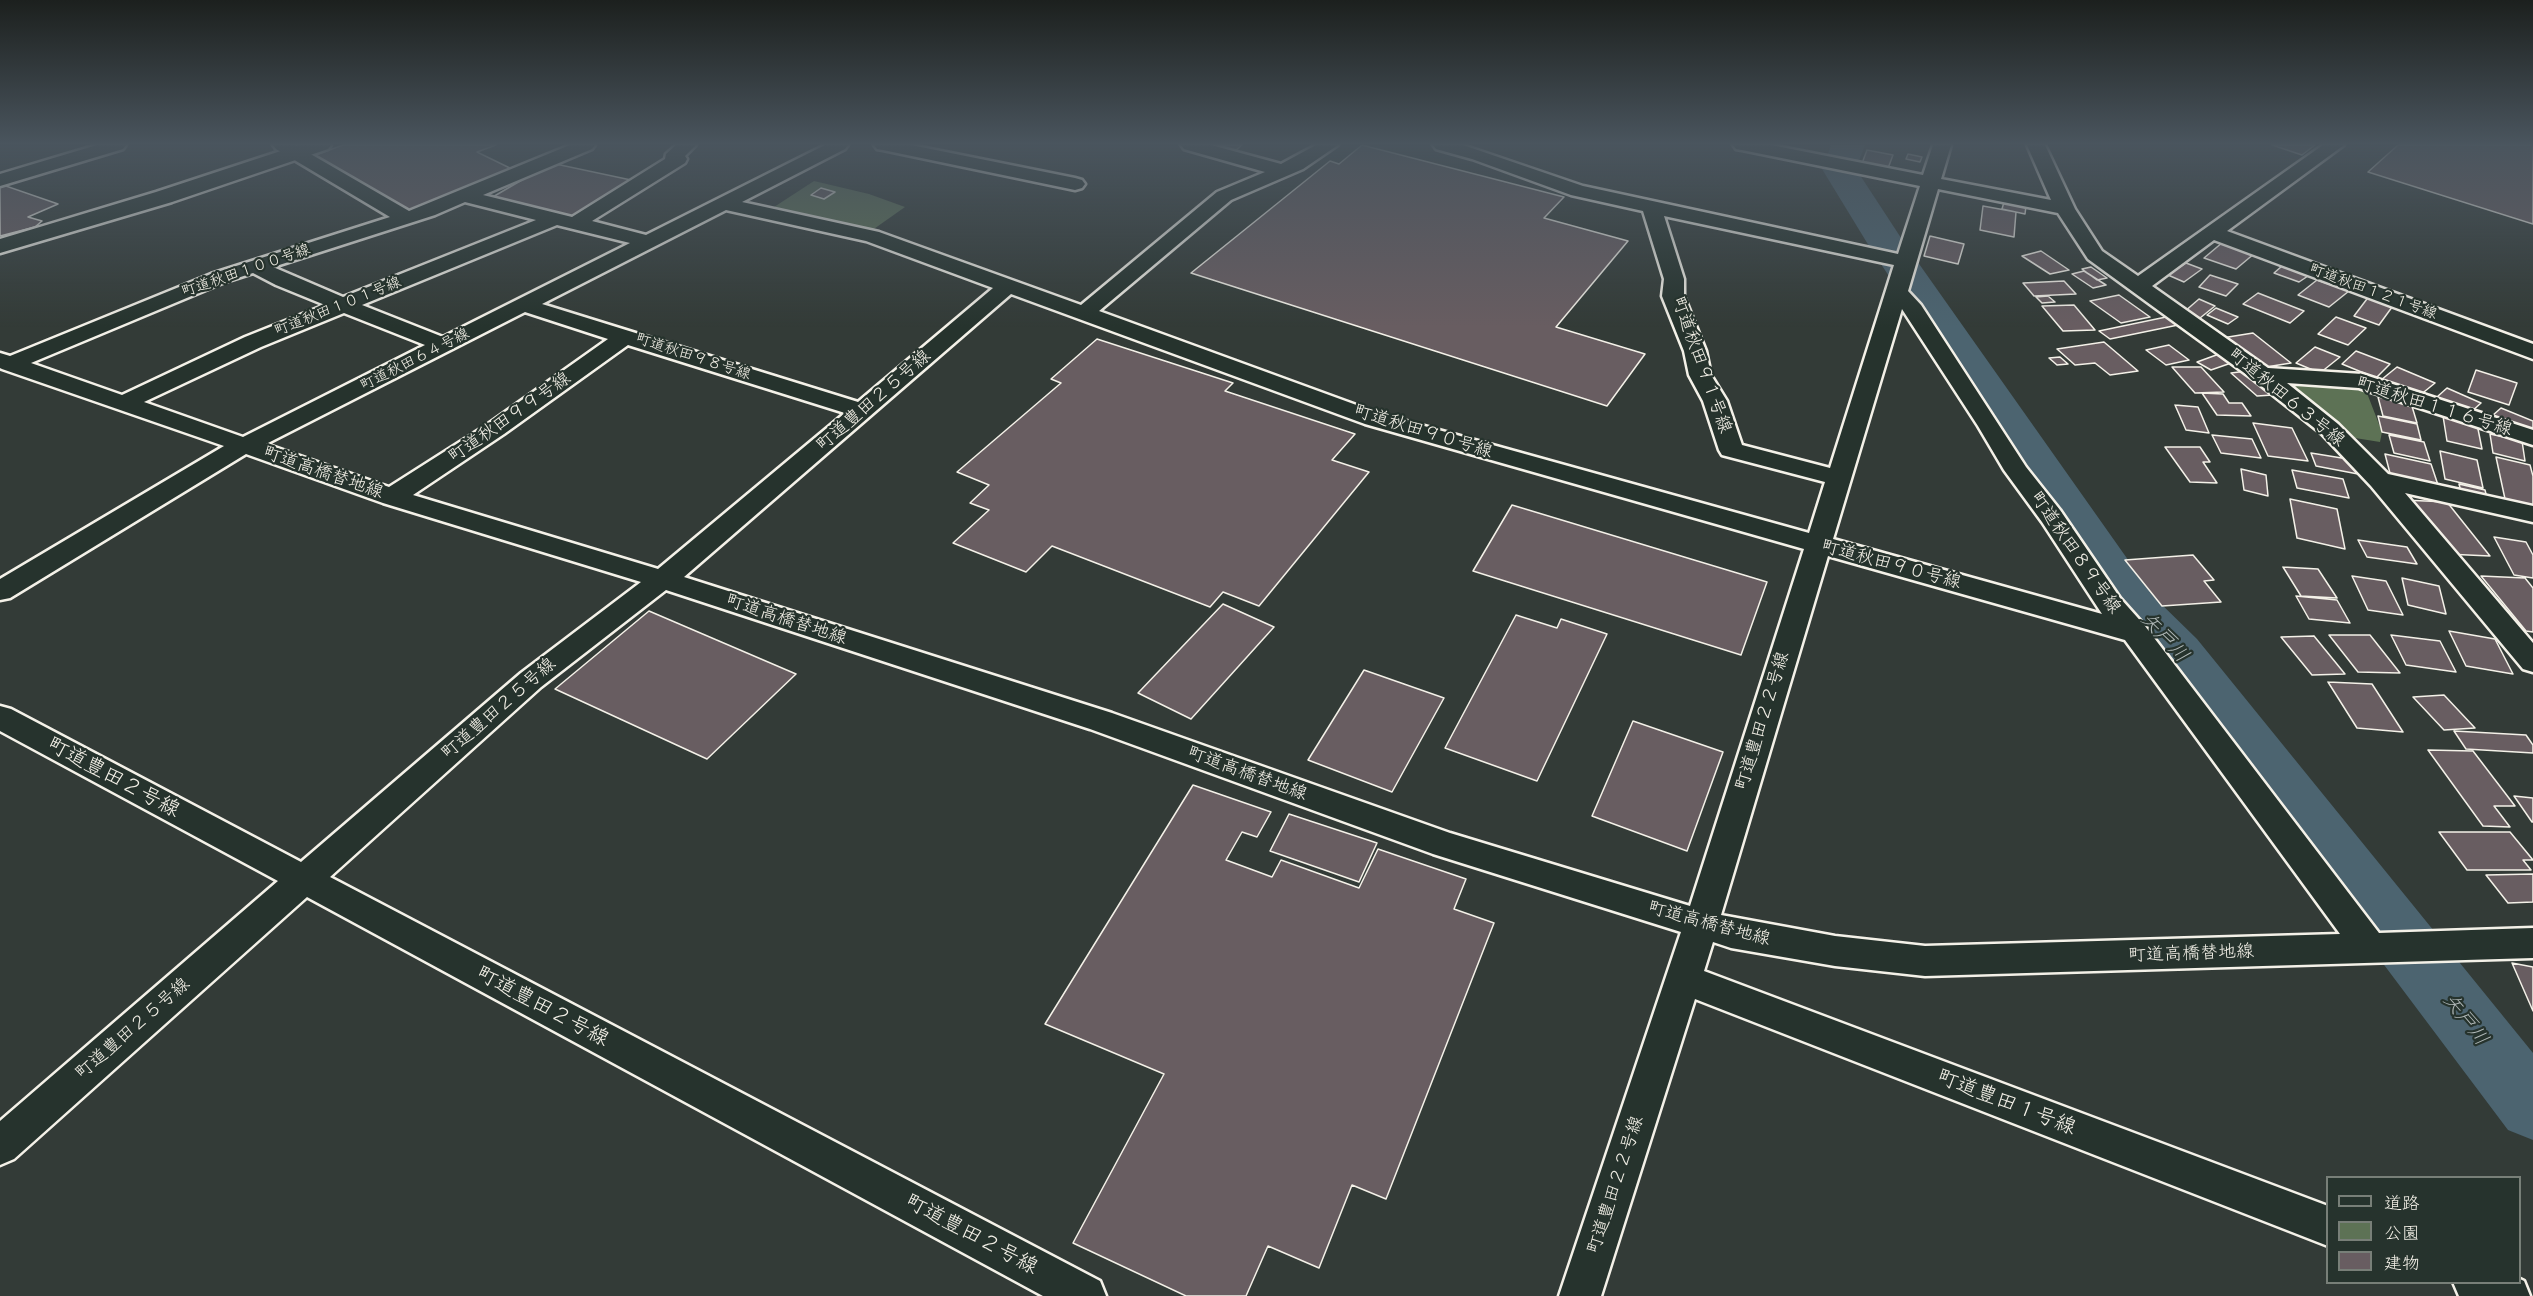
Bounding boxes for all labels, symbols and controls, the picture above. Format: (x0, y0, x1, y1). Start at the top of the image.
street label: 町道秋田１００号線 (179, 241, 313, 301)
street label: 町道秋田１２１号線 (2306, 260, 2440, 324)
street label: 町道秋田１０１号線 (272, 273, 404, 341)
street label: 町道秋田９１号線 (1666, 294, 1736, 436)
street label: 町道秋田６４号線 (357, 325, 473, 395)
street label: 町道秋田９８号線 (633, 330, 753, 384)
street label: 町道秋田６３号線 (2223, 344, 2349, 452)
street label: 町道豊田２５号線 (813, 346, 935, 456)
street label: 町道秋田９９号線 (445, 368, 575, 468)
street label: 町道秋田１１６号線 (2353, 373, 2515, 441)
street label: 町道秋田９０号線 (1351, 401, 1495, 463)
street label: 町道高橋替地線 (260, 442, 386, 504)
street label: 町道秋田８９号線 (2025, 488, 2125, 618)
street label: 町道秋田９０号線 (1819, 536, 1963, 594)
street label: 町道高橋替地線 (723, 590, 849, 650)
water label: 矢戸川 (2135, 608, 2193, 668)
street label: 町道豊田２２号線 (1732, 649, 1794, 793)
street label: 町道豊田２５号線 (438, 654, 560, 764)
street label: 町道豊田２号線 (42, 732, 184, 824)
street label: 町道高橋替地線 (1184, 742, 1310, 806)
street label: 町道高橋替地線 (1645, 897, 1773, 951)
street label: 町道高橋替地線 (2128, 941, 2254, 967)
street label: 町道豊田２号線 (471, 961, 613, 1053)
street label: 町道豊田２５号線 (72, 974, 194, 1084)
water label: 矢戸川 (2437, 989, 2493, 1051)
street label: 町道豊田１号線 (1933, 1065, 2079, 1141)
street label: 町道豊田２２号線 (1583, 1113, 1649, 1257)
legend (2326, 1176, 2521, 1284)
street label: 町道豊田２号線 (900, 1189, 1042, 1281)
text: 道路 (2384, 1192, 2420, 1214)
text: 公園 (2384, 1222, 2420, 1244)
text: 建物 (2384, 1252, 2420, 1274)

